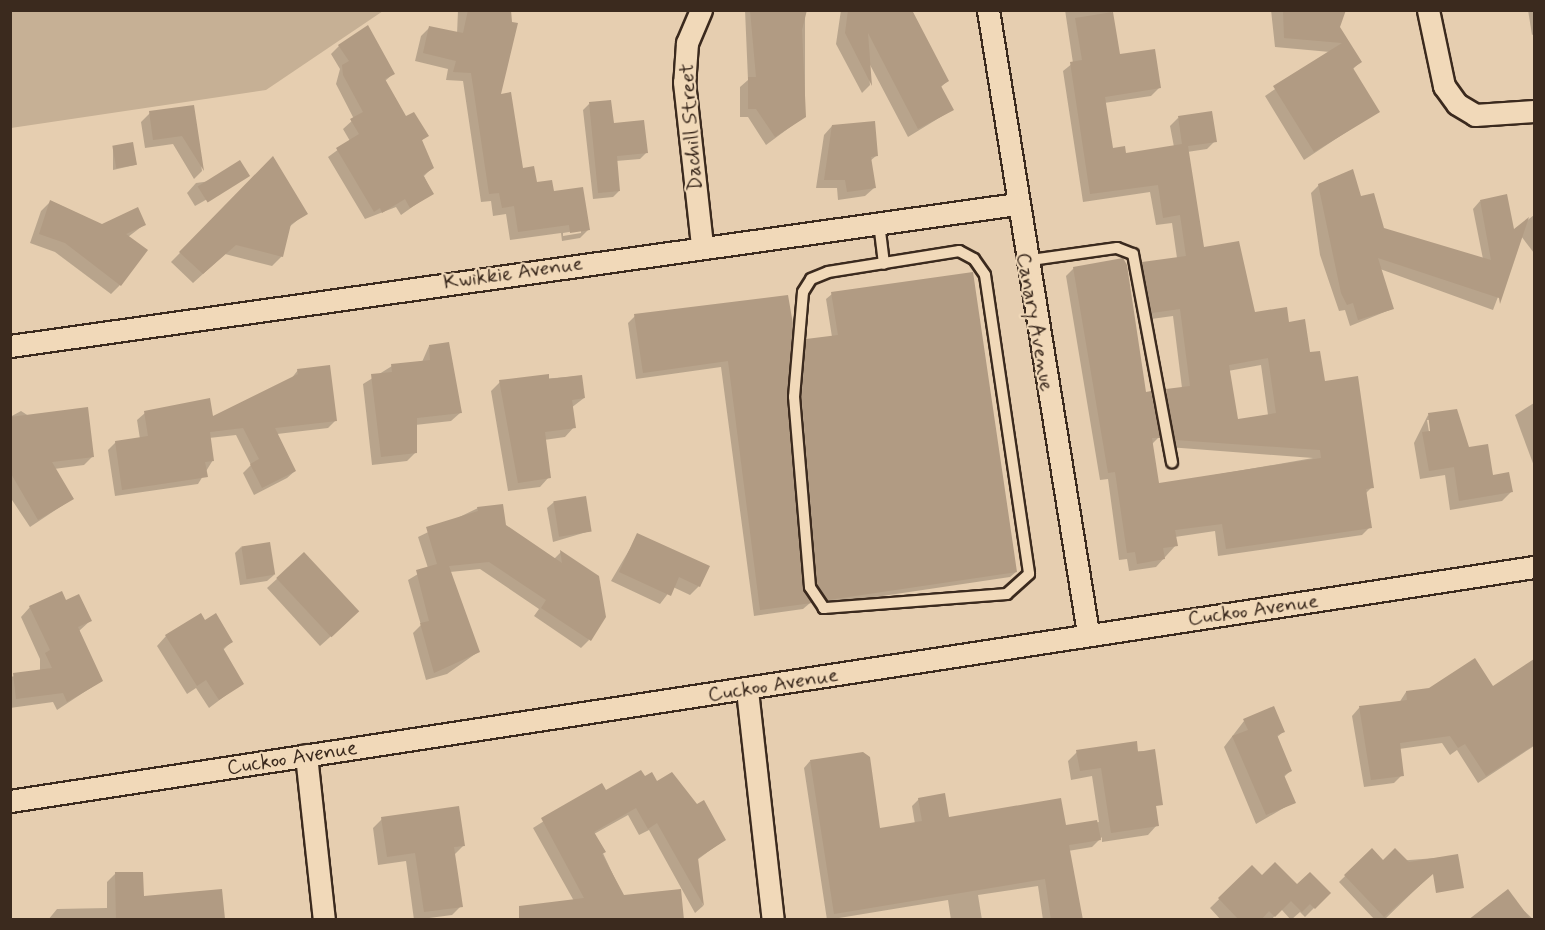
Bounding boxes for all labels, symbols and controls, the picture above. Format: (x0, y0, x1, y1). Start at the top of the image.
street label: Dachill Street (674, 63, 708, 191)
street label: Kwikkie Avenue (442, 251, 584, 295)
street label: Canary Avenue (1011, 252, 1059, 392)
street label: Cuckoo Avenue (1186, 588, 1320, 632)
street label: Cuckoo Avenue (706, 662, 840, 708)
street label: Cuckoo Avenue (225, 735, 359, 781)

